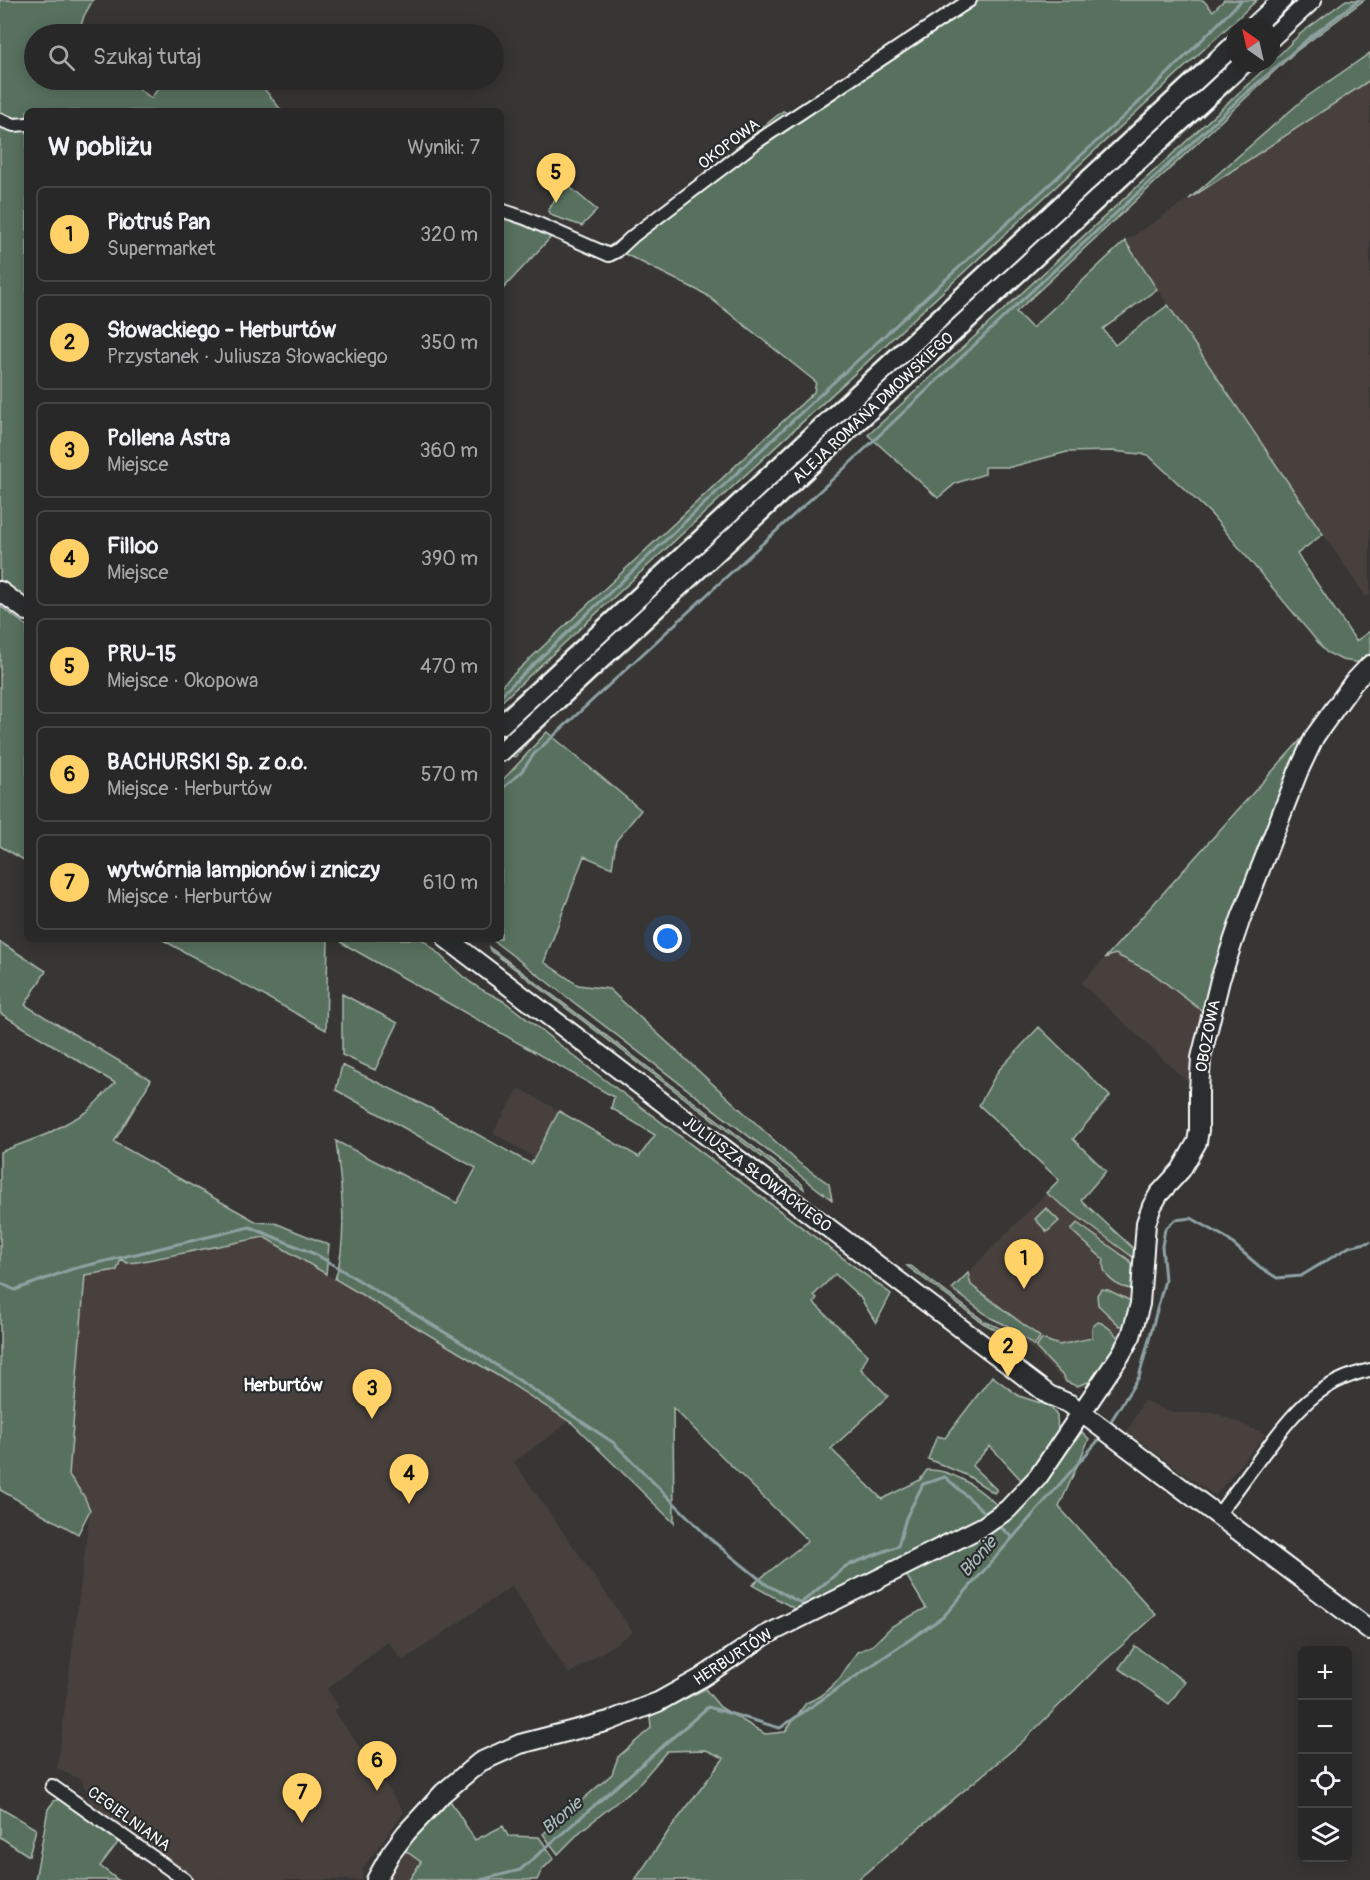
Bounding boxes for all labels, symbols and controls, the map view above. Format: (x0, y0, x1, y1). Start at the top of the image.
north arrow (1226, 18, 1280, 72)
search box (24, 24, 504, 90)
icon: search (45, 41, 78, 74)
text: Szukaj tutaj (93, 43, 202, 71)
street label: OKOPOWA (694, 114, 764, 174)
text: W pobliżu (48, 131, 152, 163)
text: Wyniki: 7 (407, 135, 480, 160)
pin: 5 (536, 154, 576, 203)
text: Piotruś Pan (107, 208, 211, 236)
text: 1 (66, 222, 73, 247)
text: 320 m (420, 222, 478, 247)
text: Supermarket (107, 236, 216, 261)
text: Słowackiego - Herburtów (107, 316, 336, 344)
street label: ALEJA ROMANA DMOWSKIEGO (788, 328, 958, 488)
text: 2 (64, 330, 75, 355)
text: 350 m (420, 330, 478, 355)
text: Przystanek · Juliusza Słowackiego (107, 344, 388, 369)
text: Pollena Astra (107, 424, 230, 452)
text: 3 (64, 438, 75, 463)
text: 360 m (419, 438, 478, 463)
text: Miejsce (107, 452, 168, 477)
text: Filloo (107, 532, 158, 560)
text: 4 (64, 546, 75, 571)
text: 390 m (421, 546, 478, 571)
text: Miejsce (107, 560, 168, 585)
text: PRU-15 (107, 640, 176, 668)
text: 5 (64, 654, 75, 679)
text: 470 m (420, 654, 478, 679)
text: Miejsce · Okopowa (107, 668, 258, 693)
text: BACHURSKI Sp. z o.o. (107, 748, 308, 776)
text: 6 (64, 762, 75, 787)
text: 570 m (421, 762, 478, 787)
text: Miejsce · Herburtów (107, 776, 272, 801)
text: wytwórnia lampionów i zniczy (107, 856, 380, 884)
text: 7 (64, 870, 75, 895)
text: 610 m (423, 870, 478, 895)
text: Miejsce · Herburtów (107, 884, 272, 909)
your location (653, 924, 682, 953)
street label: OBOZOWA (1191, 998, 1225, 1074)
street label: JULIUSZA SŁOWACKIEGO (679, 1111, 835, 1237)
pin: 1 (1004, 1240, 1044, 1289)
pin: 2 (988, 1328, 1028, 1377)
pin: 3 (352, 1370, 392, 1419)
district label: Herburtów (243, 1374, 324, 1397)
pin: 4 (390, 1454, 428, 1504)
water label: Błonie (954, 1530, 1003, 1582)
street label: HERBURTÓW (689, 1623, 776, 1690)
map controls (1298, 1646, 1352, 1862)
button: + (1298, 1646, 1352, 1700)
button: − (1298, 1700, 1352, 1754)
pin: 6 (358, 1742, 397, 1791)
button: locate (1298, 1754, 1352, 1808)
pin: 7 (282, 1774, 322, 1823)
street label: CEGIELNIANA (84, 1782, 174, 1856)
water label: Błonie (537, 1791, 589, 1840)
button: layers (1298, 1808, 1352, 1862)

